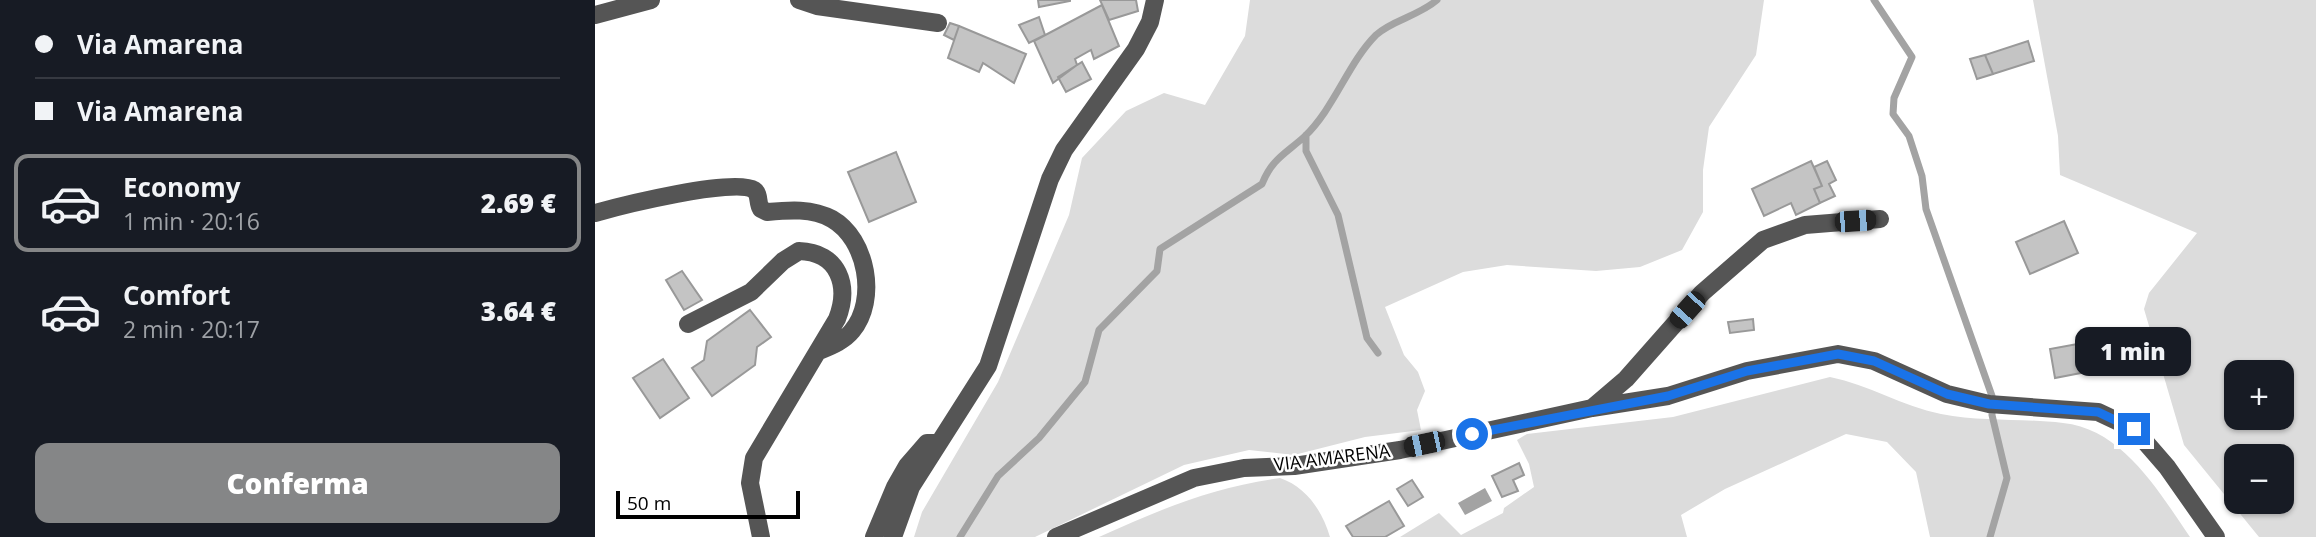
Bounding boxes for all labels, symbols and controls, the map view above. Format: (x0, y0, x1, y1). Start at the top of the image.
text: Via Amarena (77, 26, 243, 62)
text: Via Amarena (77, 93, 243, 129)
text: Economy (123, 169, 241, 205)
icon: car (39, 172, 102, 235)
text: 2.69 € (481, 185, 556, 221)
text: 1 min · 20:16 (123, 205, 260, 237)
car (1834, 209, 1877, 233)
text: Comfort (123, 277, 230, 313)
icon: car (39, 280, 102, 343)
car (1666, 287, 1709, 333)
text: 3.64 € (481, 293, 556, 329)
text: 2 min · 20:17 (123, 313, 260, 345)
callout: 1 min (2076, 328, 2192, 376)
text: 1 min (2100, 335, 2166, 367)
map controls (2224, 360, 2294, 514)
button: + (2224, 360, 2294, 430)
route end (2118, 413, 2150, 445)
route start (1456, 418, 1488, 450)
car (1402, 429, 1447, 459)
street label: VIA AMARENA (1272, 438, 1392, 476)
button: Conferma (35, 443, 560, 523)
button: − (2224, 444, 2294, 514)
scale bar (616, 488, 800, 520)
text: 50 m (627, 490, 671, 516)

